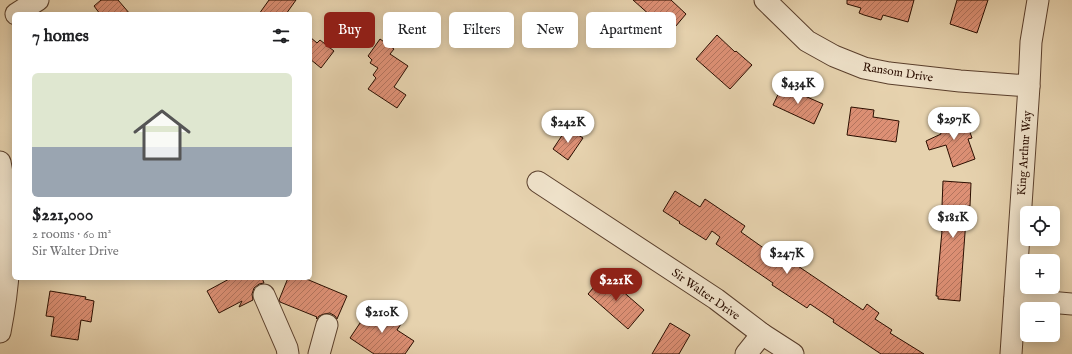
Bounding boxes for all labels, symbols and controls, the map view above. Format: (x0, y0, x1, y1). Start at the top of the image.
chip: Buy (324, 12, 375, 48)
chip: Rent (383, 12, 441, 48)
chip: Filters (449, 12, 514, 48)
chip: New (522, 12, 578, 48)
chip: Apartment (586, 12, 676, 48)
icon: filters (270, 25, 292, 47)
text: 7 homes (32, 26, 89, 47)
street label: Ransom Drive (862, 60, 935, 86)
pin: $434K (770, 71, 826, 105)
text: $434K (781, 75, 815, 92)
icon: home (126, 99, 198, 171)
pin: $297K (926, 107, 982, 141)
pin: $242K (540, 110, 596, 144)
street label: King Arthur Way (1014, 110, 1035, 196)
text: $297K (937, 111, 971, 128)
text: $242K (550, 114, 586, 131)
text: $221,000 (32, 205, 93, 226)
pin: $181K (925, 205, 981, 239)
map controls (1020, 206, 1060, 342)
button: locate (1020, 206, 1060, 246)
text: $181K (937, 209, 969, 226)
text: 2 rooms · 60 m² (32, 226, 111, 243)
pin: $247K (759, 241, 815, 275)
text: Sir Walter Drive (32, 243, 119, 260)
text: $247K (770, 245, 804, 262)
button: + (1020, 254, 1060, 294)
street label: Sir Walter Drive (669, 265, 743, 324)
pin: $221K (588, 268, 644, 302)
text: $221K (599, 272, 633, 289)
pin: $210K (354, 300, 410, 334)
button: − (1020, 302, 1060, 342)
text: $210K (365, 304, 399, 321)

